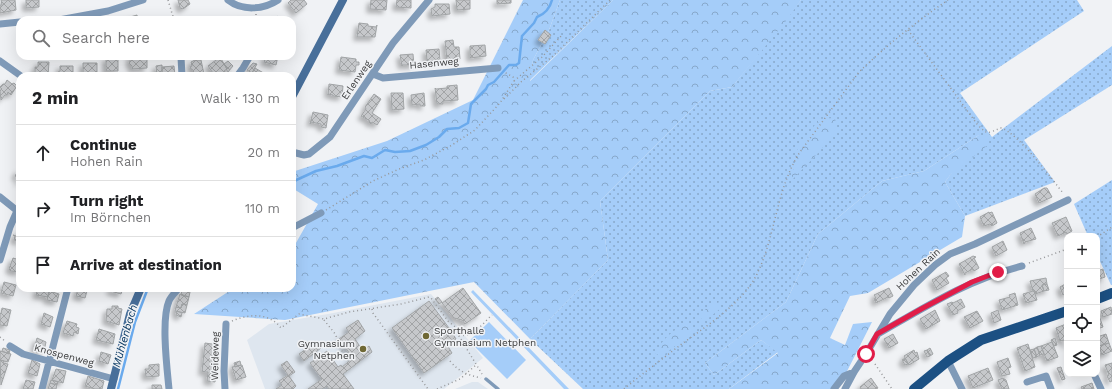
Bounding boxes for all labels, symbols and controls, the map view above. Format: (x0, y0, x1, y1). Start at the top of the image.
search box (16, 16, 296, 60)
icon: search (30, 27, 52, 49)
text: Search here (62, 29, 150, 47)
street label: Hasenweg (409, 55, 460, 71)
street label: Erlenweg (339, 58, 373, 102)
text: 2 min (32, 88, 78, 108)
text: Walk · 130 m (201, 91, 280, 106)
text: Continue (70, 136, 137, 154)
icon: ahead (32, 142, 54, 164)
text: 20 m (248, 145, 280, 160)
text: Hohen Rain (70, 154, 143, 169)
text: Turn right (70, 192, 143, 210)
icon: right (32, 198, 54, 220)
text: 110 m (245, 201, 280, 216)
text: Im Börnchen (70, 210, 151, 225)
map controls (1064, 233, 1100, 377)
button: + (1064, 233, 1100, 269)
street label: Hohen Rain (894, 246, 942, 292)
icon: arrive (32, 254, 54, 276)
text: Arrive at destination (70, 256, 222, 274)
route end (989, 263, 1007, 281)
button: − (1064, 269, 1100, 305)
water label: Mühlenbach (110, 303, 140, 369)
button: locate (1064, 305, 1100, 341)
place label: Sporthalle Gymnasium Netphen (434, 325, 536, 348)
street label: Weideweg (209, 331, 221, 381)
marker: Sporthalle Gymnasium Netphen (421, 331, 431, 341)
place label: Gymnasium Netphen (298, 338, 355, 361)
button: layers (1064, 341, 1100, 377)
street label: Knospenweg (33, 342, 96, 368)
marker: Gymnasium Netphen (358, 344, 368, 354)
route start (857, 345, 875, 363)

